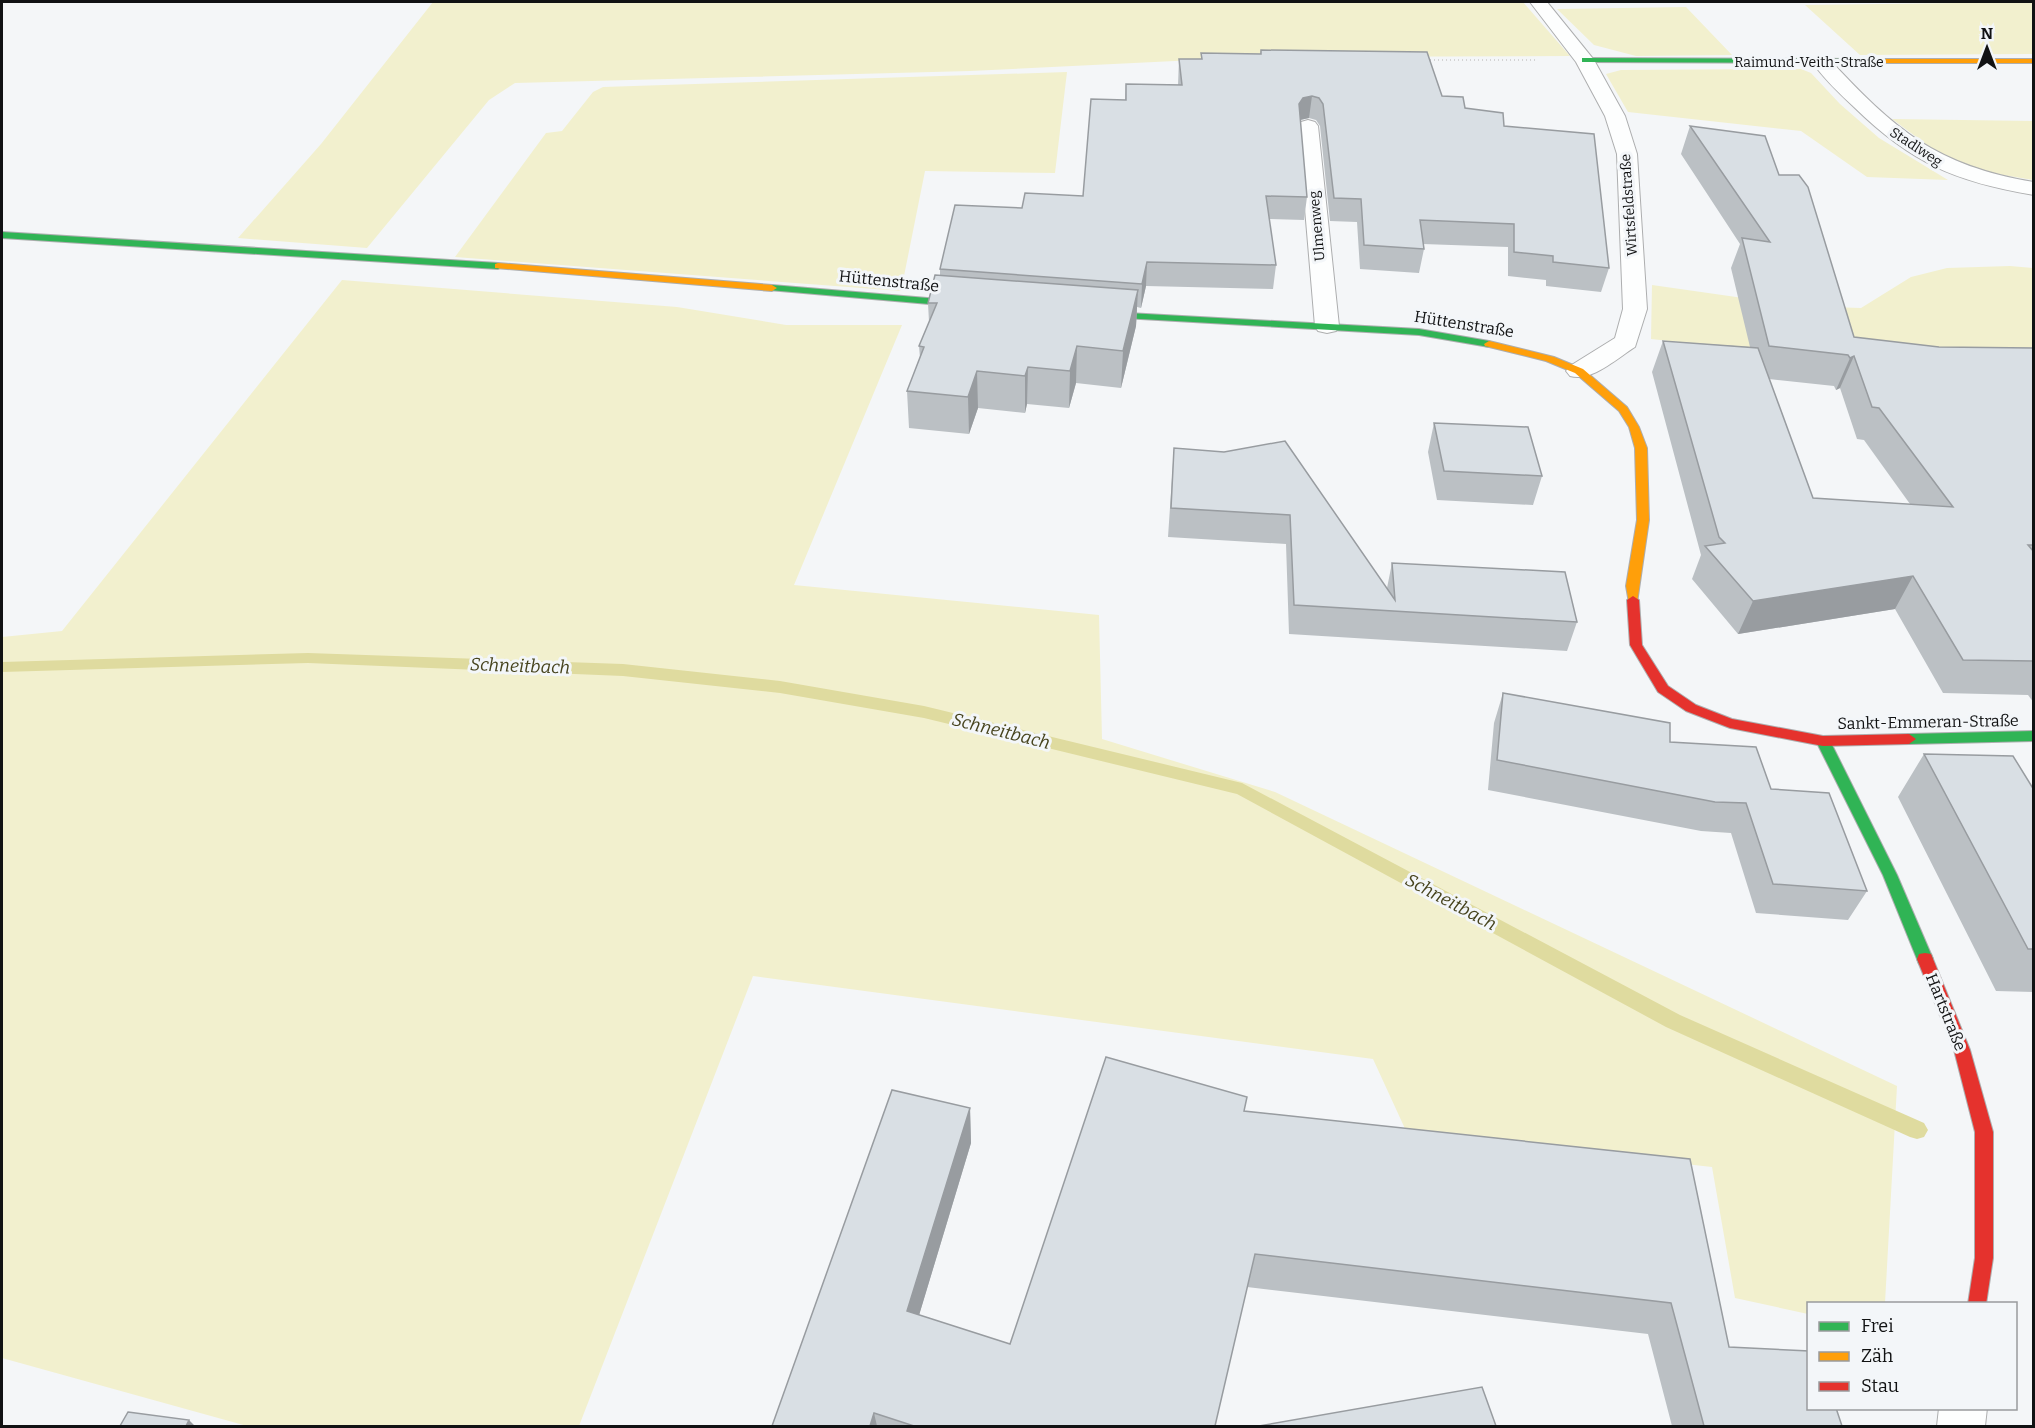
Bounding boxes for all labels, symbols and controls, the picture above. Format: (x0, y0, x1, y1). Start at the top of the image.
north arrow (1957, 18, 2017, 78)
text: N (1981, 24, 1993, 43)
street label: Raimund-Veith-Straße (1734, 54, 1884, 71)
street label: Stadlweg (1887, 124, 1946, 170)
street label: Wirtsfeldstraße (1617, 153, 1641, 257)
street label: Ulmenweg (1305, 190, 1329, 262)
street label: Hüttenstraße (838, 266, 940, 296)
street label: Hüttenstraße (1413, 307, 1515, 341)
water label: Schneitbach (470, 653, 570, 679)
water label: Schneitbach (950, 708, 1052, 754)
street label: Sankt-Emmeran-Straße (1837, 711, 2019, 733)
water label: Schneitbach (1402, 869, 1500, 935)
street label: Hartstraße (1922, 971, 1970, 1053)
legend (1807, 1302, 2017, 1410)
text: Frei (1861, 1315, 1894, 1337)
text: Zäh (1861, 1345, 1893, 1367)
text: Stau (1861, 1375, 1899, 1397)

